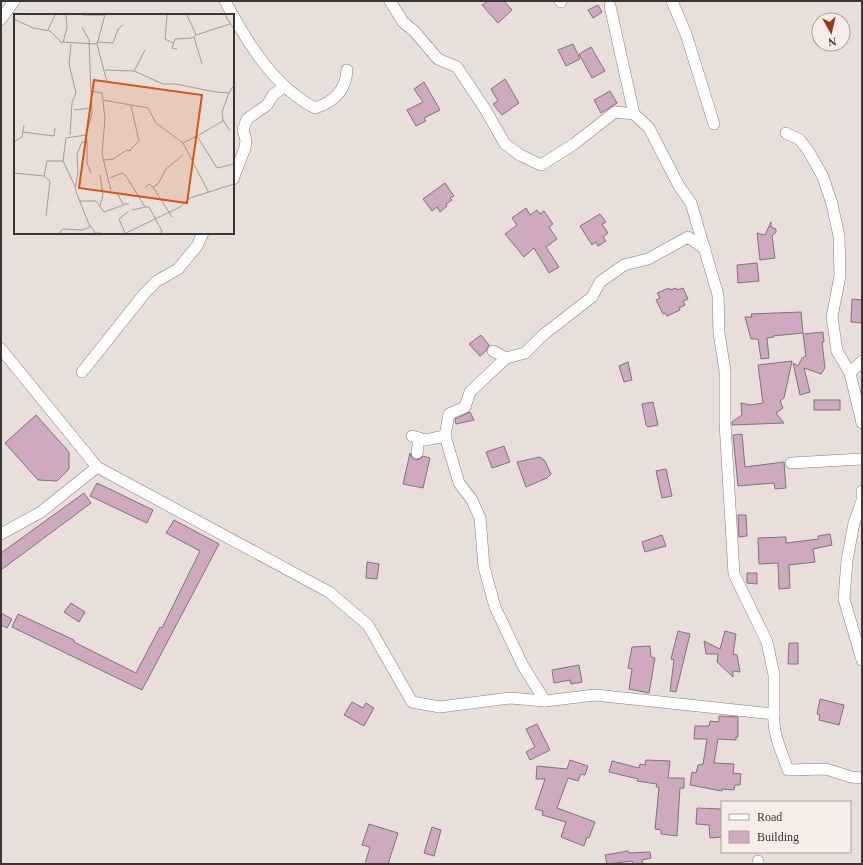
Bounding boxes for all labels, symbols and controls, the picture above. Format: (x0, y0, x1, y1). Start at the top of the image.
north arrow (811, 12, 851, 52)
inset map (14, 14, 234, 234)
text: N (828, 35, 837, 48)
legend (721, 801, 851, 853)
text: Road (757, 810, 782, 824)
text: Building (757, 830, 799, 844)

